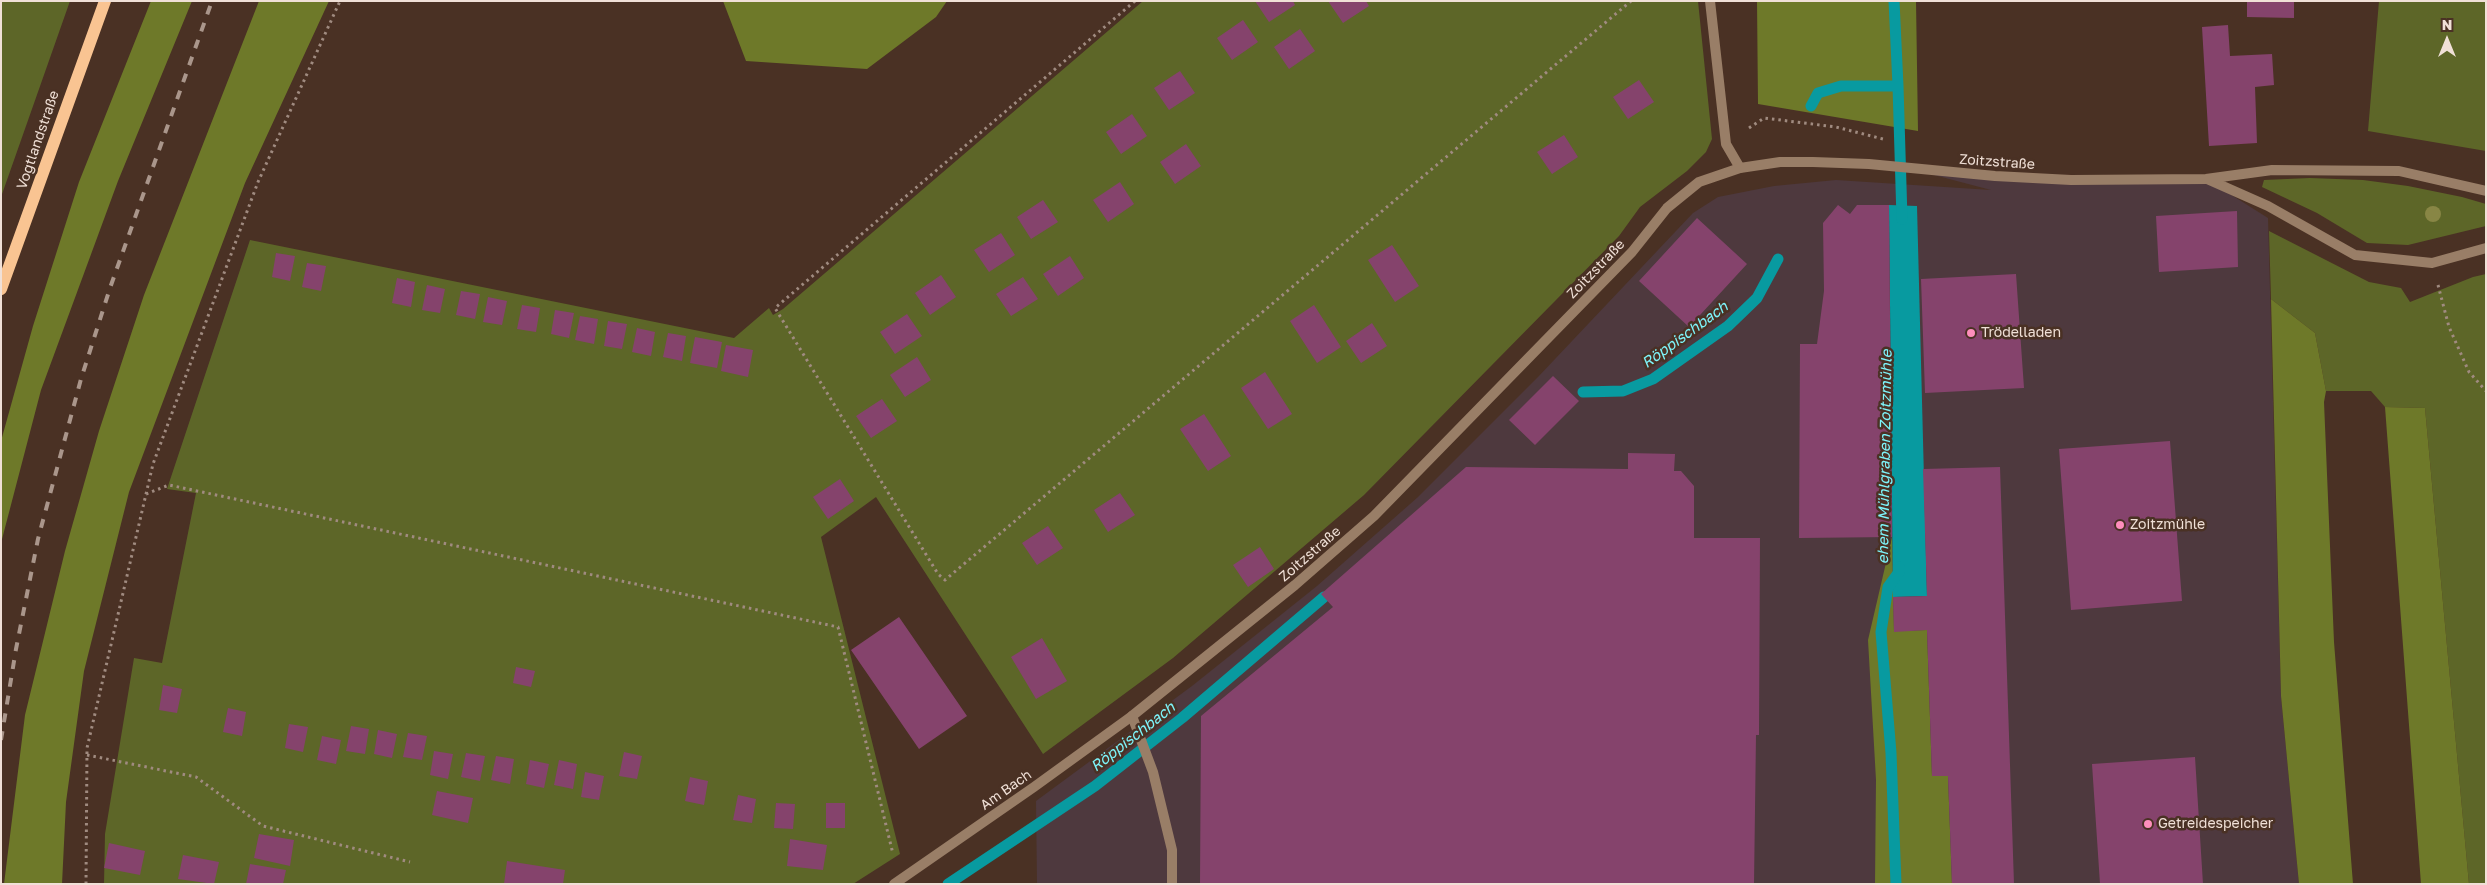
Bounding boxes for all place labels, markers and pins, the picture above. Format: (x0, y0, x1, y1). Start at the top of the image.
place label: Trödelladen (1981, 325, 2061, 341)
marker: Trödelladen (1965, 327, 1977, 339)
place label: Zoitzmühle (2130, 517, 2205, 533)
marker: Zoitzmühle (2114, 519, 2126, 531)
place label: Getreidespeicher (2158, 816, 2273, 832)
marker: Getreidespeicher (2142, 818, 2154, 830)

